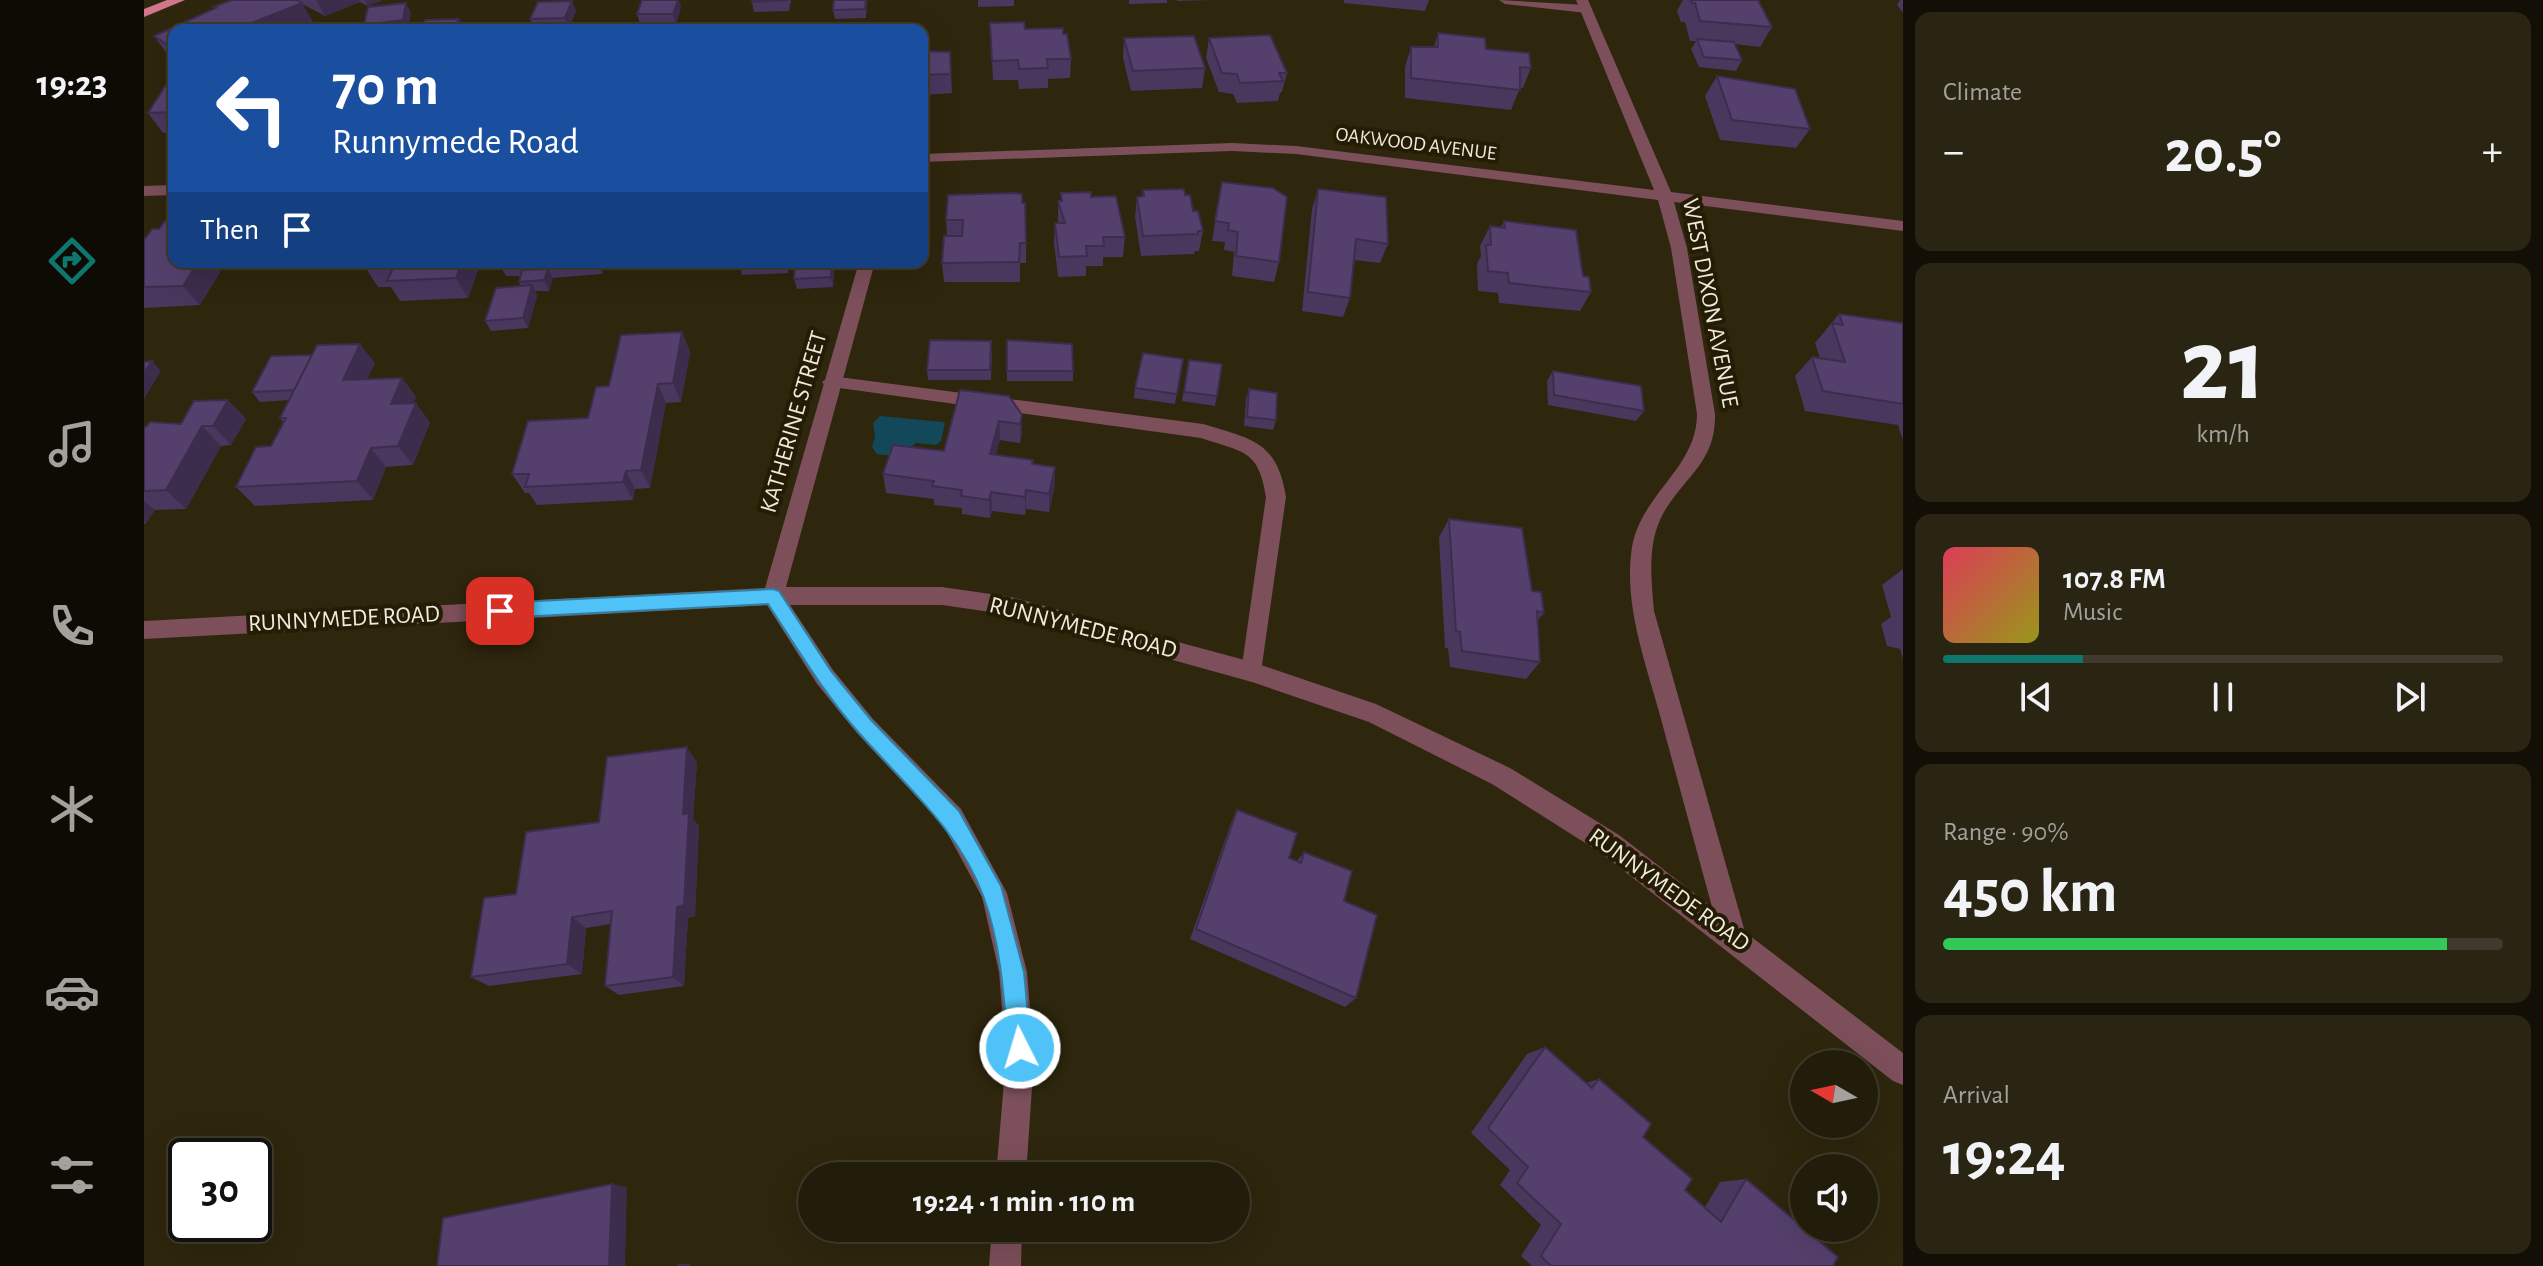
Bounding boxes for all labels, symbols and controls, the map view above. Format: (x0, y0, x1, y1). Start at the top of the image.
icon: left (200, 56, 304, 160)
text: 70 m (332, 59, 439, 115)
text: 19:23 (36, 66, 108, 102)
text: Climate (1943, 79, 2022, 105)
text: 20.5° (2165, 123, 2281, 183)
text: Runnymede Road (332, 124, 579, 160)
street label: OAKWOOD AVENUE (1334, 124, 1498, 164)
text: − (1943, 130, 1964, 174)
text: + (2482, 130, 2503, 174)
street label: WEST DIXON AVENUE (1678, 196, 1742, 410)
icon: arrive (275, 208, 319, 252)
text: Then (200, 215, 259, 245)
icon: directions (44, 233, 100, 289)
text: 21 (2180, 315, 2266, 419)
street label: KATHERINE STREET (757, 328, 832, 516)
icon: music (44, 416, 100, 472)
text: km/h (2196, 421, 2250, 447)
text: 107.8 FM (2063, 564, 2166, 594)
pin (466, 577, 534, 645)
icon: arrive (478, 589, 522, 633)
street label: RUNNYMEDE ROAD (987, 593, 1179, 663)
icon: phone (44, 598, 100, 654)
text: Music (2063, 599, 2122, 625)
street label: RUNNYMEDE ROAD (247, 602, 441, 636)
icon: previous (2014, 675, 2058, 719)
icon: pause (2201, 675, 2245, 719)
icon: next (2388, 675, 2432, 719)
icon: climate (44, 781, 100, 837)
text: Range · 90% (1943, 819, 2069, 845)
street label: RUNNYMEDE ROAD (1584, 824, 1754, 956)
text: 450 km (1943, 863, 2118, 923)
icon: car (44, 964, 100, 1020)
position arrow (978, 1006, 1062, 1090)
north arrow (1790, 1050, 1878, 1138)
map controls (1790, 1050, 1878, 1242)
text: Arrival (1943, 1082, 2010, 1108)
text: 19:24 (1943, 1126, 2066, 1186)
speed limit sign: 30 (168, 1138, 272, 1242)
icon: filters (44, 1147, 100, 1203)
button: sound (1790, 1154, 1878, 1242)
text: 19:24 · 1 min · 110 m (913, 1187, 1135, 1217)

